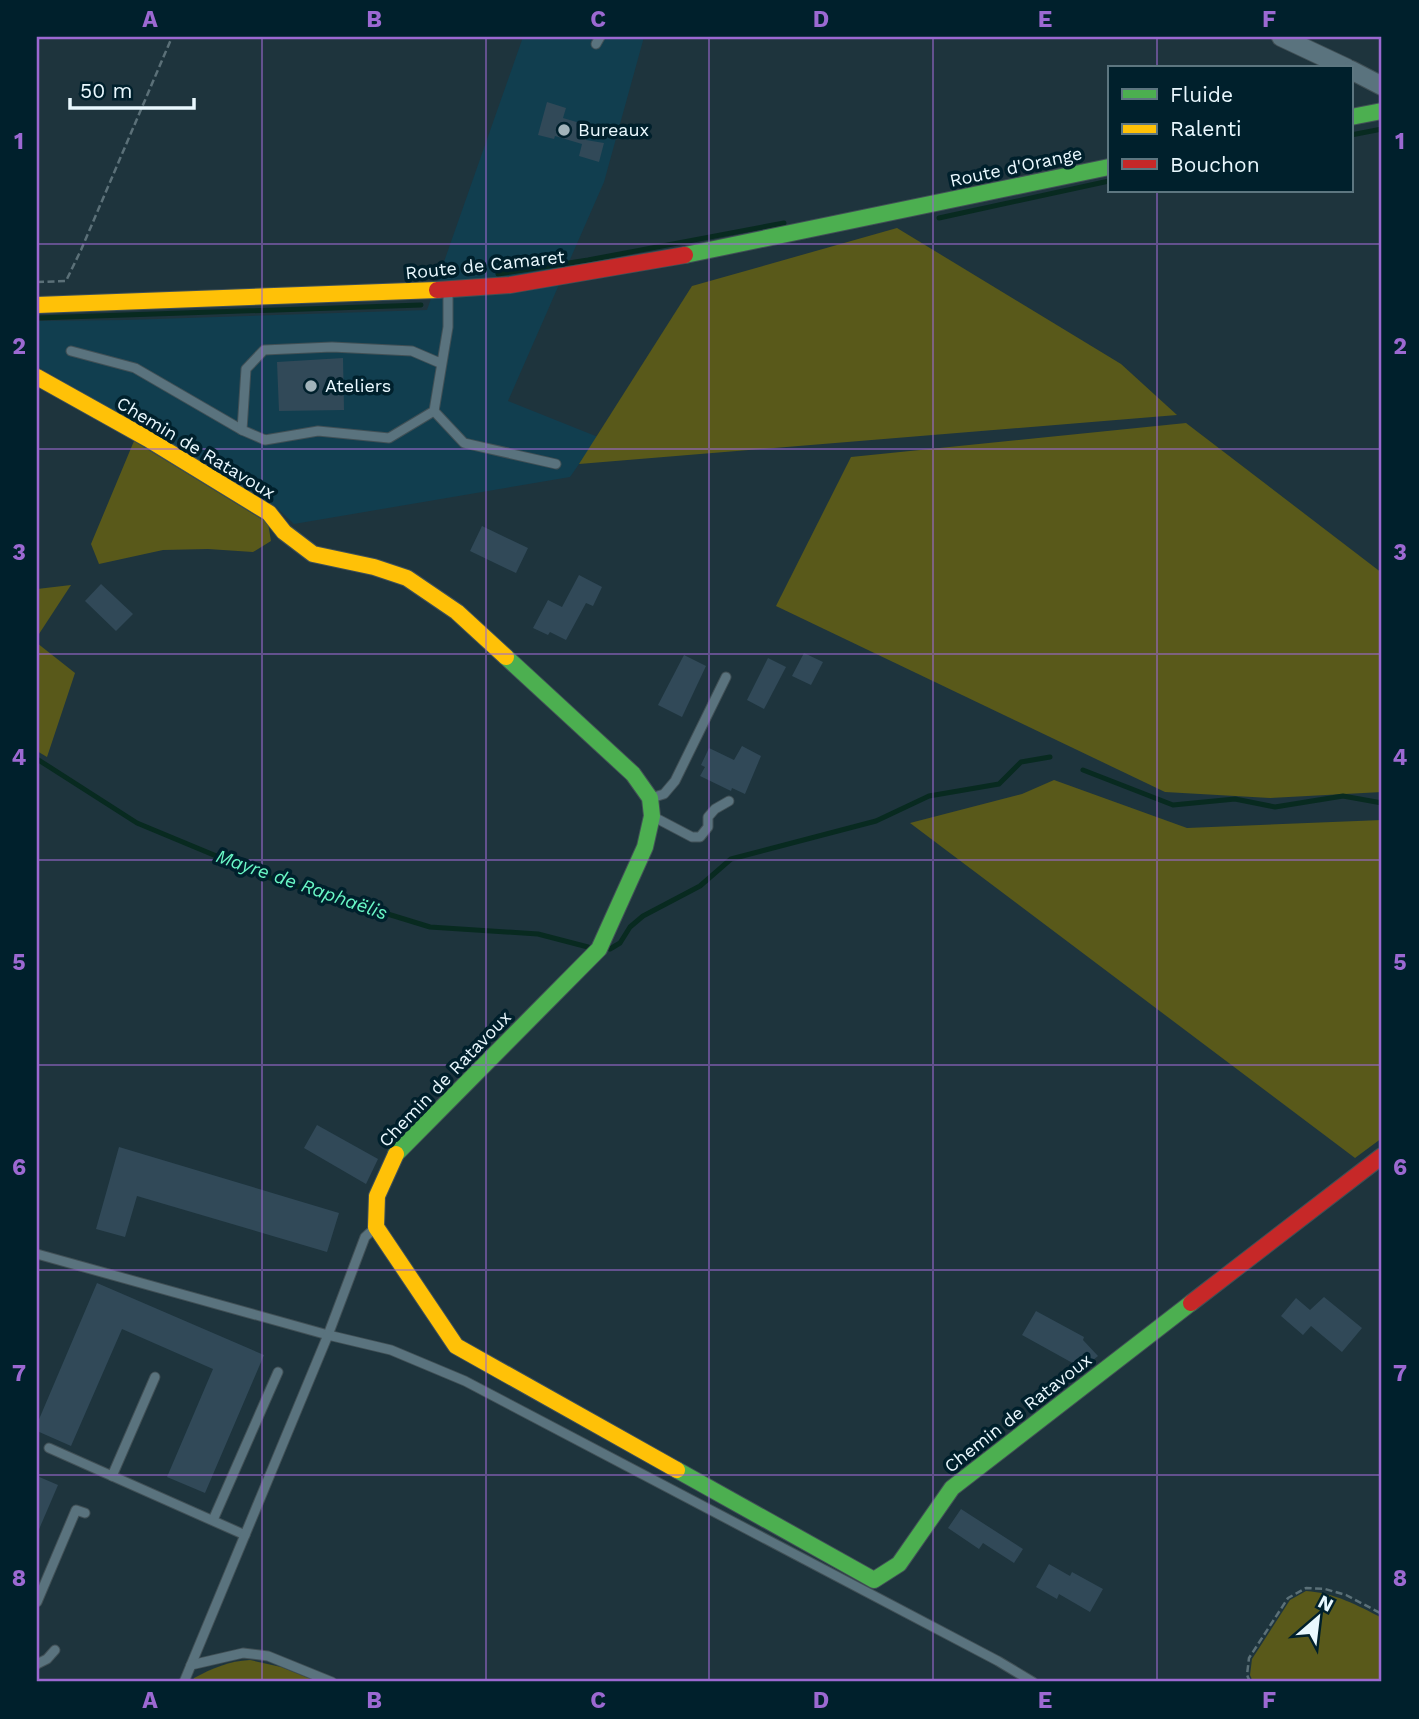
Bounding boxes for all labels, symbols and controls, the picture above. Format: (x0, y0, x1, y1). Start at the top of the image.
text: A (142, 6, 158, 33)
text: B (366, 6, 382, 33)
text: C (590, 6, 606, 33)
text: D (813, 6, 829, 33)
text: E (1038, 6, 1052, 33)
text: F (1262, 6, 1276, 33)
scale bar (70, 66, 194, 110)
legend (1108, 66, 1352, 192)
text: 50 m (80, 78, 132, 103)
text: Fluide (1170, 82, 1233, 107)
text: Ralenti (1170, 116, 1242, 141)
place label: Bureaux (578, 119, 649, 140)
marker: Bureaux (556, 122, 572, 138)
text: 1 (14, 128, 24, 155)
text: 1 (1395, 128, 1405, 155)
street label: Route d'Orange (948, 142, 1084, 191)
text: Bouchon (1170, 152, 1260, 177)
street label: Route de Camaret (404, 246, 566, 283)
text: 2 (12, 333, 26, 360)
text: 2 (1393, 333, 1407, 360)
place label: Ateliers (325, 375, 391, 396)
marker: Ateliers (303, 378, 319, 394)
street label: Chemin de Ratavoux (113, 392, 279, 503)
text: 3 (12, 539, 26, 566)
text: 3 (1393, 539, 1407, 566)
text: 4 (12, 744, 27, 771)
text: 4 (1393, 744, 1408, 771)
water label: Mayre de Raphaëlis (213, 844, 391, 925)
text: 5 (12, 949, 26, 976)
text: 5 (1393, 949, 1407, 976)
street label: Chemin de Ratavoux (374, 1006, 515, 1151)
text: 6 (12, 1154, 26, 1181)
text: 6 (1393, 1154, 1407, 1181)
street label: Chemin de Ratavoux (940, 1349, 1095, 1477)
text: 7 (12, 1360, 26, 1387)
text: 7 (1393, 1360, 1407, 1387)
text: 8 (12, 1565, 26, 1592)
text: 8 (1393, 1565, 1407, 1592)
north arrow (1282, 1582, 1352, 1652)
text: N (1314, 1590, 1337, 1617)
text: A (142, 1687, 158, 1714)
text: B (366, 1687, 382, 1714)
text: C (590, 1687, 606, 1714)
text: D (813, 1687, 829, 1714)
text: E (1038, 1687, 1052, 1714)
text: F (1262, 1687, 1276, 1714)

